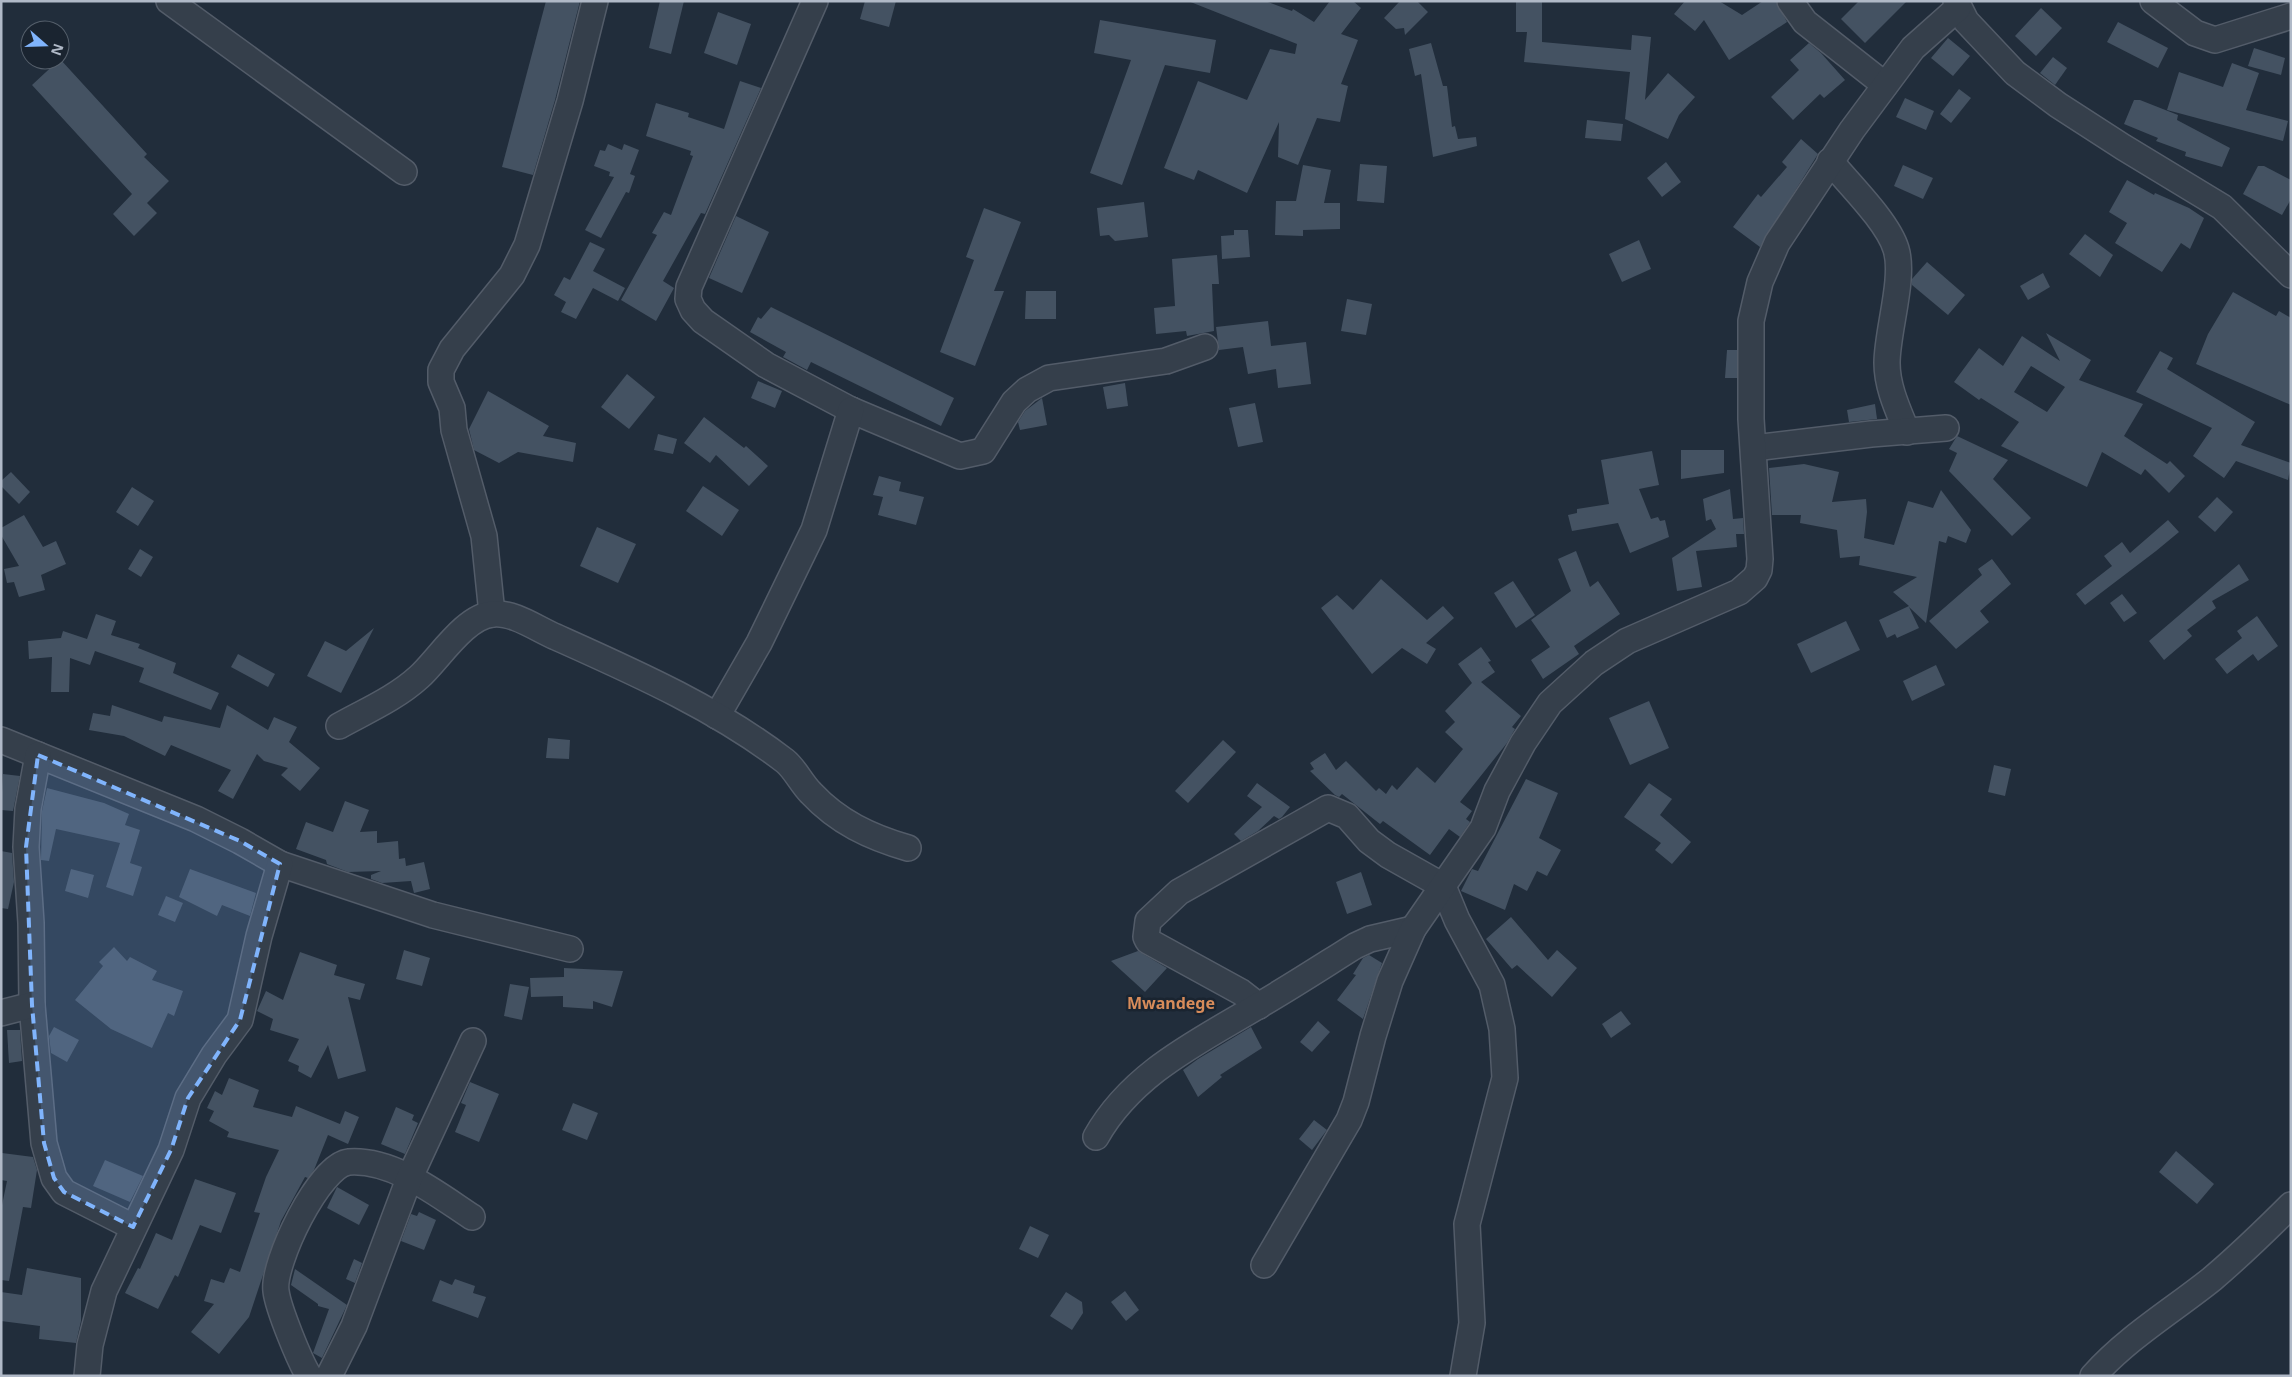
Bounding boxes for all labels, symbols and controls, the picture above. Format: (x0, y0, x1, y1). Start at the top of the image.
north arrow (20, 20, 70, 70)
text: N (47, 41, 69, 58)
district label: Mwandege (1127, 992, 1215, 1014)

